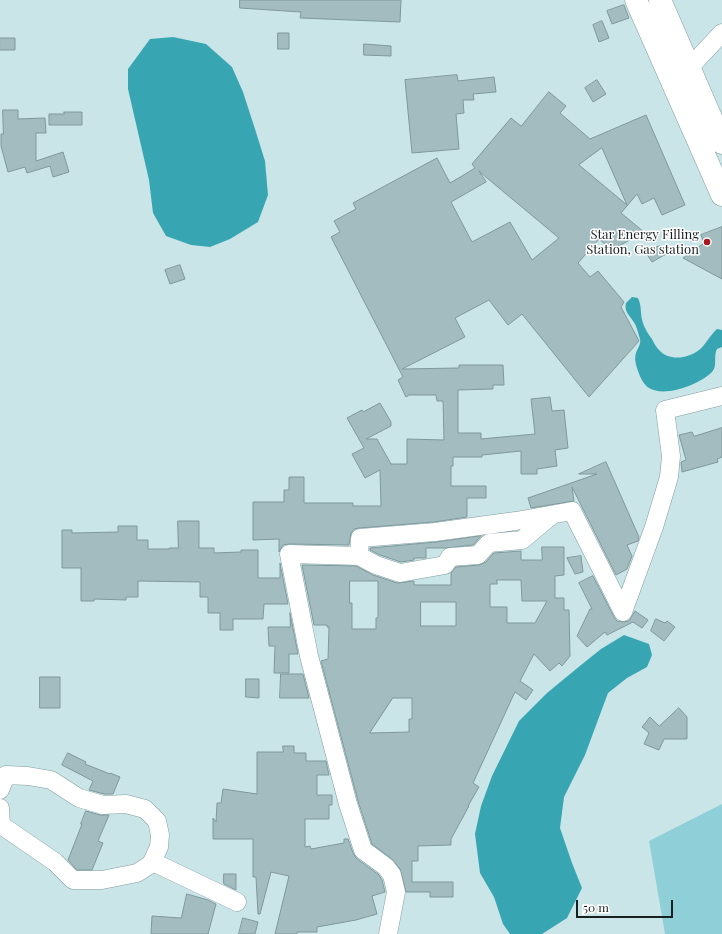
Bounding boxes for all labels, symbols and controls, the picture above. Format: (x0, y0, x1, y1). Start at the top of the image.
place label: Star Energy Filling Station, Gas station (586, 227, 699, 258)
marker: Star Energy Filling Station, Gas station (702, 237, 712, 247)
scale bar (578, 892, 675, 918)
text: 50 m (583, 899, 609, 915)

